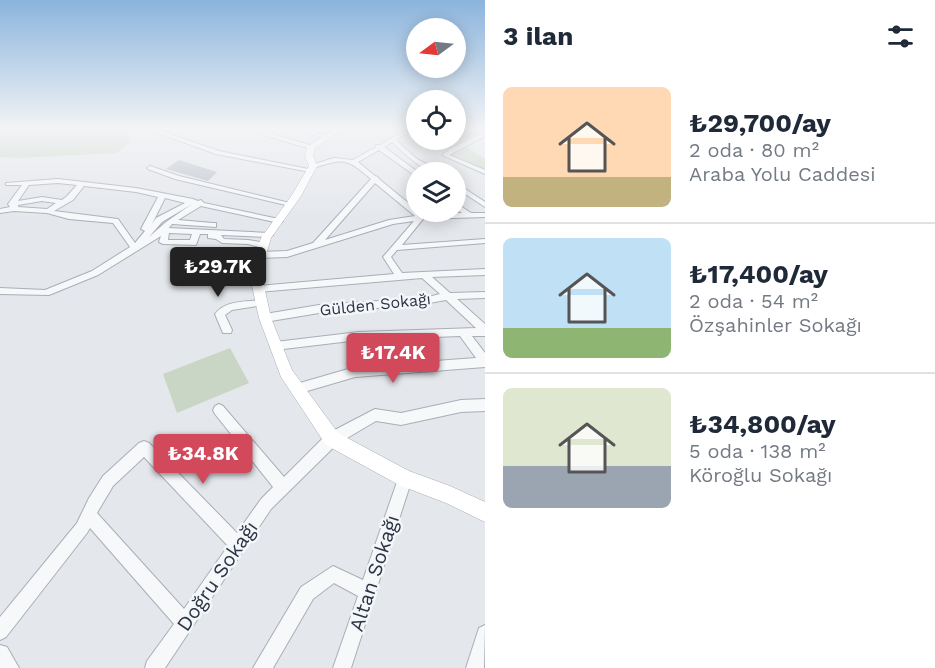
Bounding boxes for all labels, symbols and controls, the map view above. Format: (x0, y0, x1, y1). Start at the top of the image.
north arrow (406, 18, 466, 78)
map controls (406, 18, 466, 222)
icon: filters (884, 20, 917, 53)
text: 3 ilan (503, 21, 573, 51)
button: locate (406, 90, 466, 150)
text: ₺29,700/ay (689, 108, 831, 138)
icon: home (551, 111, 623, 183)
text: 2 oda · 80 m² (689, 138, 819, 162)
button: layers (406, 162, 466, 222)
text: Araba Yolu Caddesi (689, 162, 876, 186)
pin: ₺29.7K (169, 247, 267, 298)
text: ₺29.7K (184, 254, 252, 278)
text: ₺17,400/ay (689, 259, 828, 289)
icon: home (551, 262, 623, 334)
street label: Gülden Sokağı (319, 289, 432, 320)
text: 2 oda · 54 m² (689, 289, 818, 313)
text: Özşahinler Sokağı (689, 313, 862, 337)
pin: ₺17.4K (344, 333, 442, 384)
text: ₺17.4K (360, 340, 426, 364)
text: ₺34,800/ay (689, 409, 836, 439)
icon: home (551, 412, 623, 484)
pin: ₺34.8K (154, 434, 252, 485)
text: 5 oda · 138 m² (689, 439, 826, 463)
text: ₺34.8K (167, 441, 239, 465)
text: Köroğlu Sokağı (689, 463, 832, 487)
street label: Altan Sokağı (344, 512, 404, 634)
street label: Doğru Sokağı (171, 516, 263, 636)

